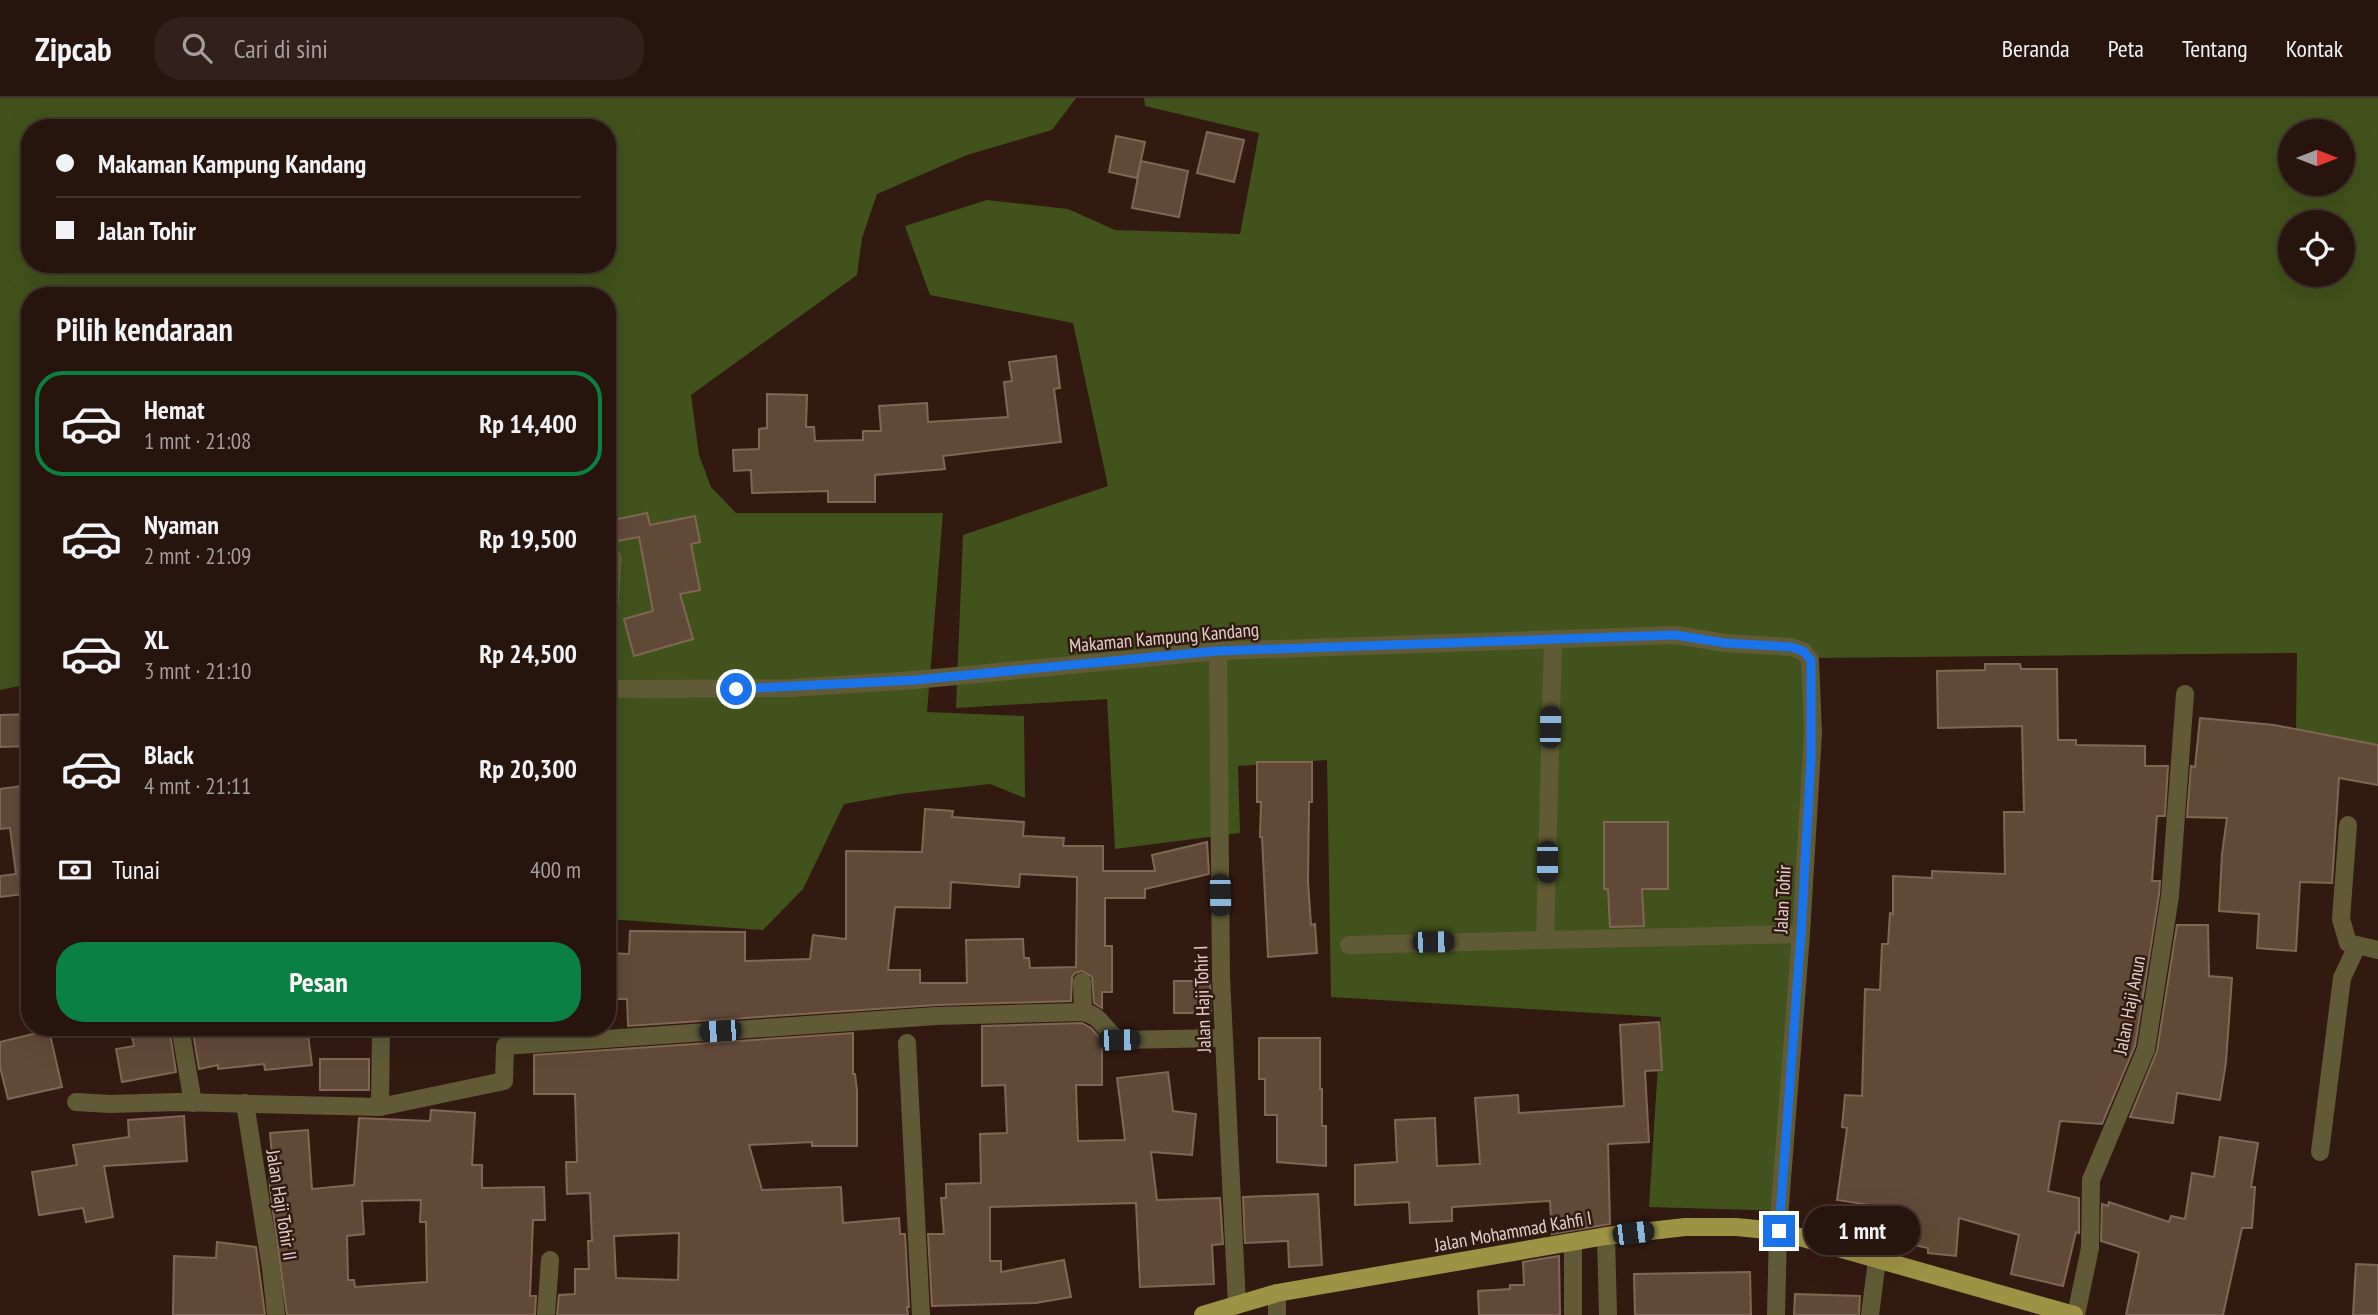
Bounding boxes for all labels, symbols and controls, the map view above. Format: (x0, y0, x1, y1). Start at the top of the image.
search box (154, 17, 644, 80)
text: Zipcab (35, 27, 112, 70)
icon: search (178, 29, 216, 67)
text: Cari di sini (234, 32, 328, 65)
text: Beranda (2002, 33, 2070, 64)
text: Peta (2108, 33, 2144, 64)
text: Tentang (2182, 33, 2248, 64)
text: Kontak (2286, 33, 2343, 64)
north arrow (2278, 119, 2356, 196)
map controls (2278, 119, 2355, 287)
text: Makaman Kampung Kandang (98, 147, 366, 180)
button: locate (2278, 210, 2355, 287)
text: Jalan Tohir (98, 214, 196, 247)
text: Pilih kendaraan (56, 308, 233, 350)
icon: car (60, 392, 123, 455)
text: Hemat (144, 393, 205, 426)
text: Rp 14,400 (479, 407, 577, 440)
text: 1 mnt · 21:08 (144, 426, 251, 455)
icon: car (60, 507, 123, 570)
text: Nyaman (144, 508, 219, 541)
text: Rp 19,500 (479, 522, 577, 555)
text: 2 mnt · 21:09 (144, 541, 251, 570)
street label: Makaman Kampung Kandang (1068, 617, 1260, 657)
icon: car (60, 622, 123, 685)
text: XL (144, 623, 169, 656)
text: Rp 24,500 (479, 637, 577, 670)
text: 3 mnt · 21:10 (144, 656, 251, 685)
route start (720, 673, 752, 705)
car (1540, 706, 1561, 748)
icon: car (60, 737, 123, 800)
text: Black (144, 738, 194, 771)
text: Rp 20,300 (479, 752, 577, 785)
text: 4 mnt · 21:11 (144, 771, 251, 800)
car (1537, 841, 1558, 883)
icon: cash (56, 851, 94, 889)
text: Tunai (112, 853, 160, 886)
text: 400 m (530, 855, 581, 884)
street label: Jalan Tohir (1768, 863, 1796, 935)
car (1210, 874, 1231, 916)
car (1412, 931, 1455, 953)
button: Pesan (56, 942, 581, 1022)
street label: Jalan Haji Tohir I (1188, 945, 1216, 1054)
street label: Jalan Haji Anun (2107, 954, 2150, 1057)
car (699, 1019, 742, 1043)
car (1098, 1029, 1141, 1051)
street label: Jalan Haji Tohir II (261, 1147, 303, 1262)
street label: Jalan Mohammad Kahfi I (1432, 1205, 1593, 1257)
callout: 1 mnt (1803, 1206, 1919, 1256)
route end (1763, 1215, 1795, 1247)
text: 1 mnt (1838, 1216, 1886, 1245)
car (1611, 1220, 1656, 1246)

